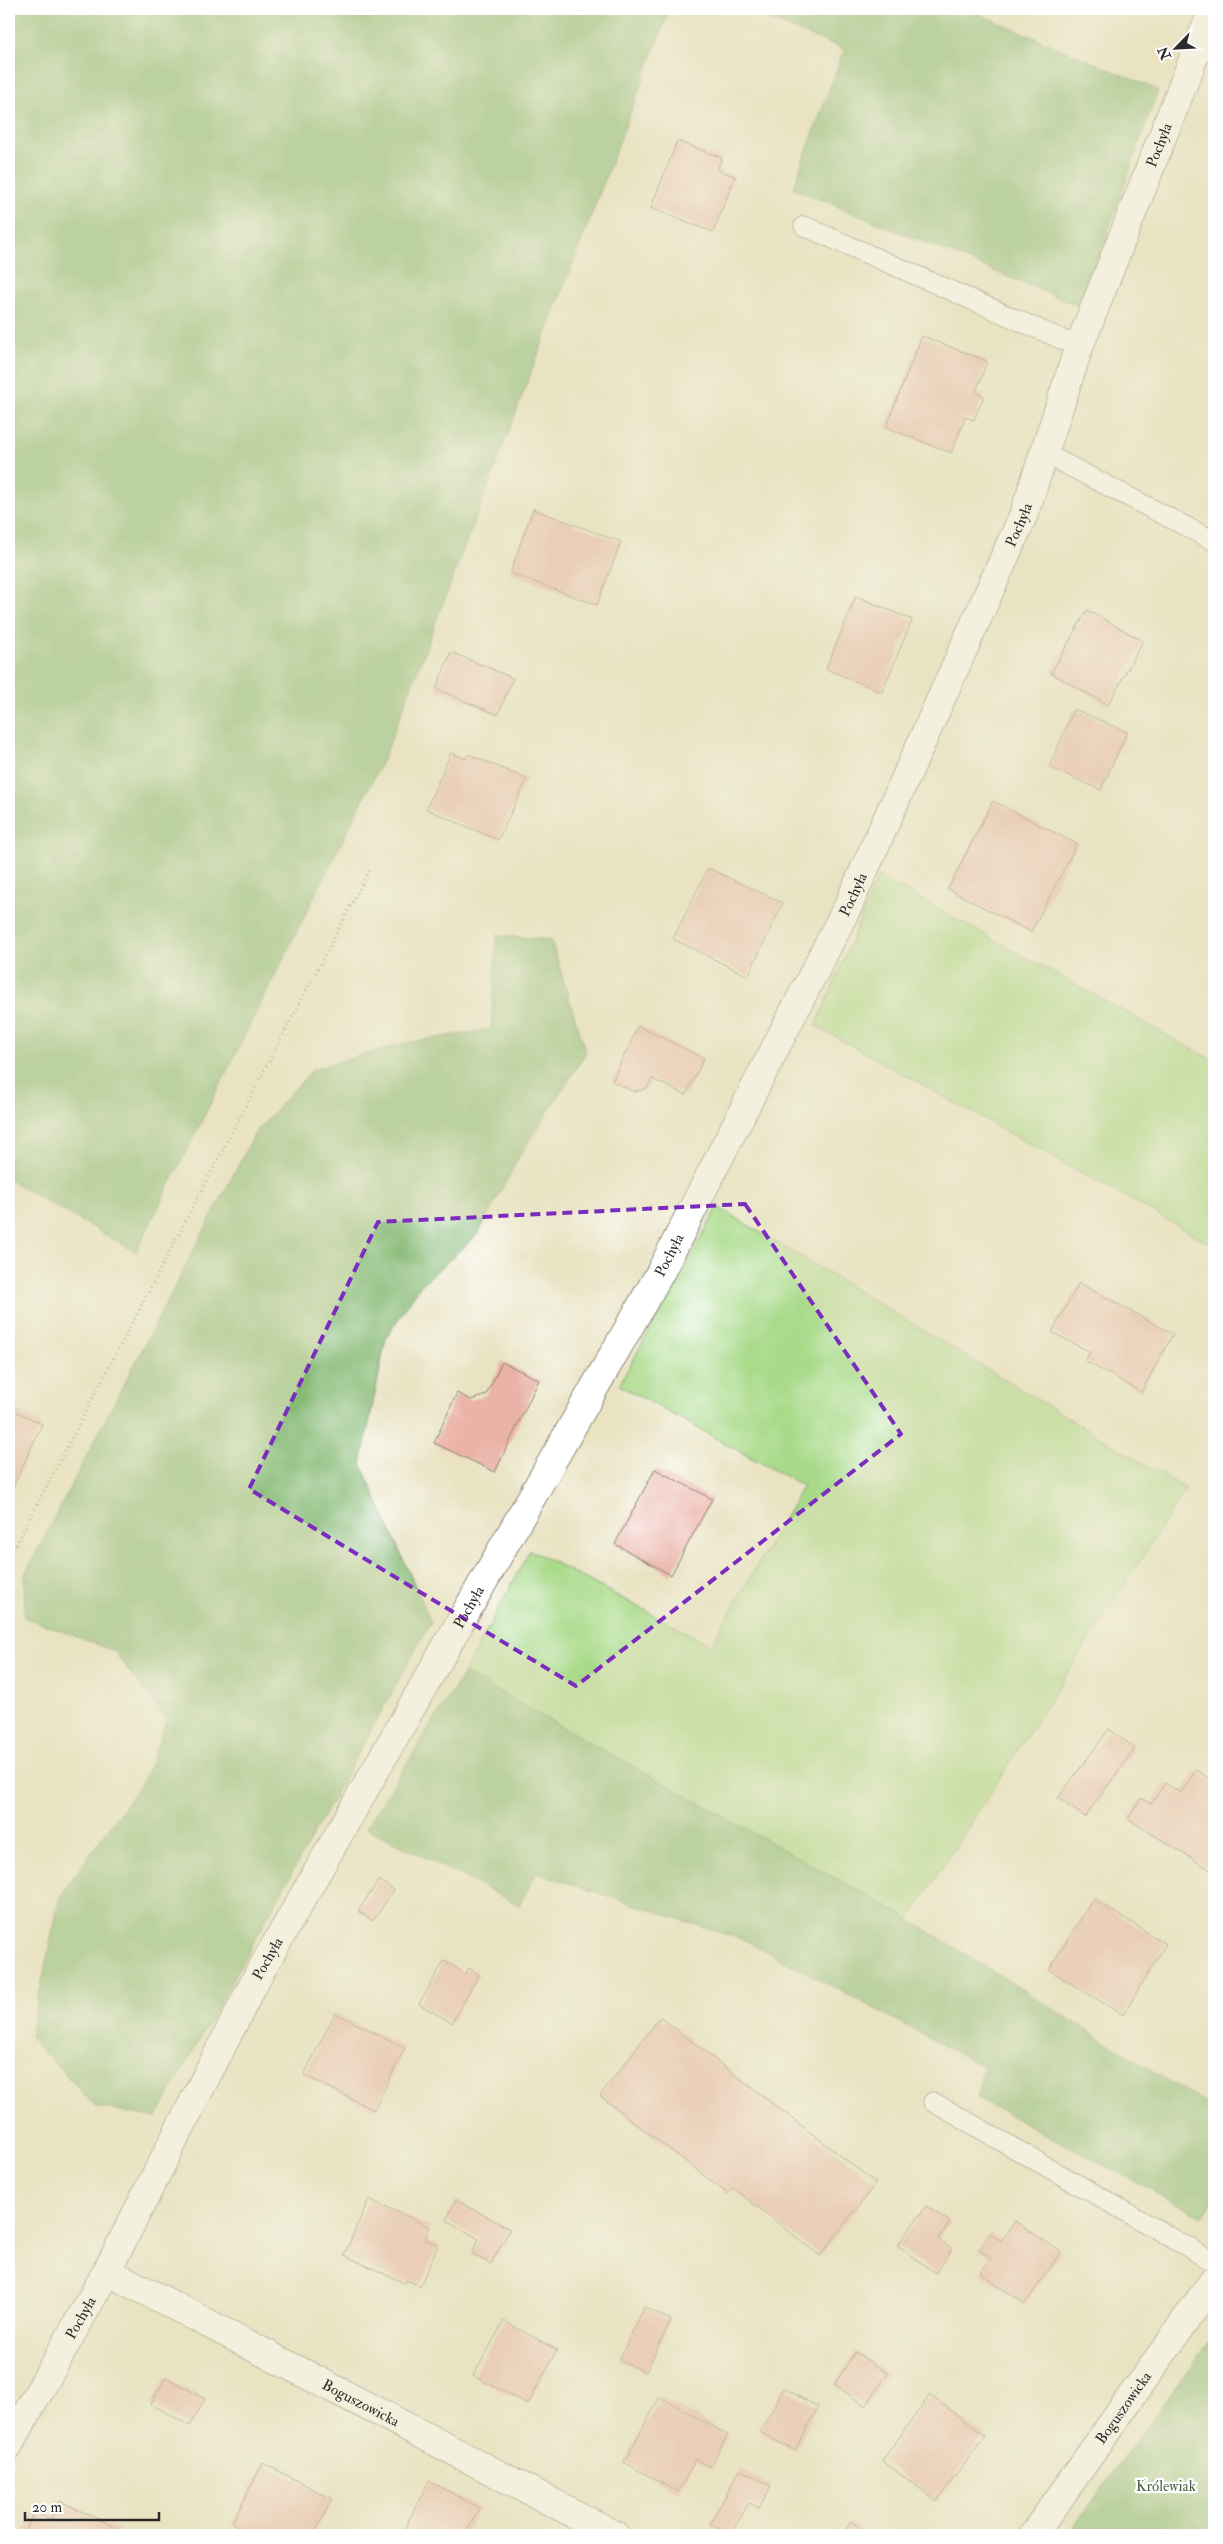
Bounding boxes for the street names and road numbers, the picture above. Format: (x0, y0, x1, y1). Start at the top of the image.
street label: Pochyła (1142, 120, 1177, 170)
street label: Pochyła (1001, 500, 1037, 550)
street label: Pochyła (835, 869, 872, 919)
street label: Pochyła (650, 1230, 688, 1280)
street label: Pochyła (449, 1582, 489, 1632)
street label: Pochyła (248, 1933, 288, 1983)
street label: Pochyła (61, 2292, 101, 2342)
street label: Boguszowicka (1091, 2367, 1156, 2448)
street label: Boguszowicka (319, 2375, 403, 2431)

